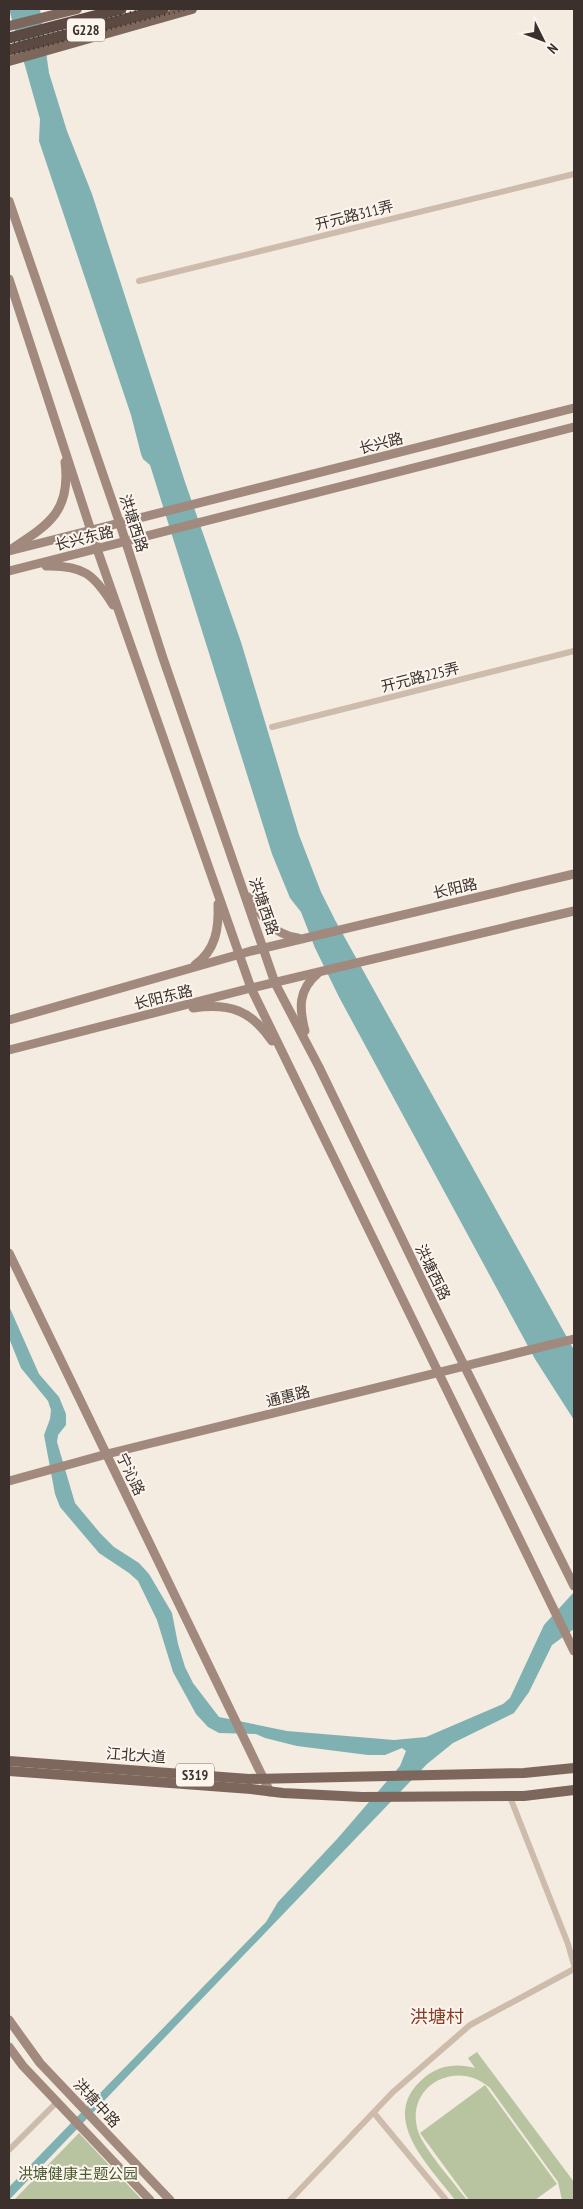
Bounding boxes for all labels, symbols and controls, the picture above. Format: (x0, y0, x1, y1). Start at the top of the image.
north arrow (518, 15, 568, 65)
road number: G228 (67, 18, 105, 42)
text: N (543, 40, 562, 58)
street label: 开元路311弄 (313, 196, 395, 234)
street label: 长兴路 (357, 428, 405, 458)
street label: 洪塘西路 (116, 492, 152, 554)
street label: 长兴东路 (53, 522, 115, 554)
street label: 开元路225弄 (379, 658, 461, 696)
street label: 长阳路 (431, 874, 479, 902)
street label: 洪塘西路 (245, 875, 283, 937)
street label: 长阳东路 (132, 981, 194, 1013)
street label: 洪塘西路 (411, 1241, 455, 1303)
street label: 通惠路 (264, 1381, 312, 1411)
street label: 宁沁路 (113, 1450, 149, 1498)
street label: 江北大道 (105, 1743, 167, 1767)
road number: S319 (176, 1764, 214, 1786)
district label: 洪塘村 (410, 2005, 464, 2028)
street label: 洪塘中路 (70, 2075, 124, 2131)
park label: 洪塘健康主题公园 (18, 2164, 138, 2183)

